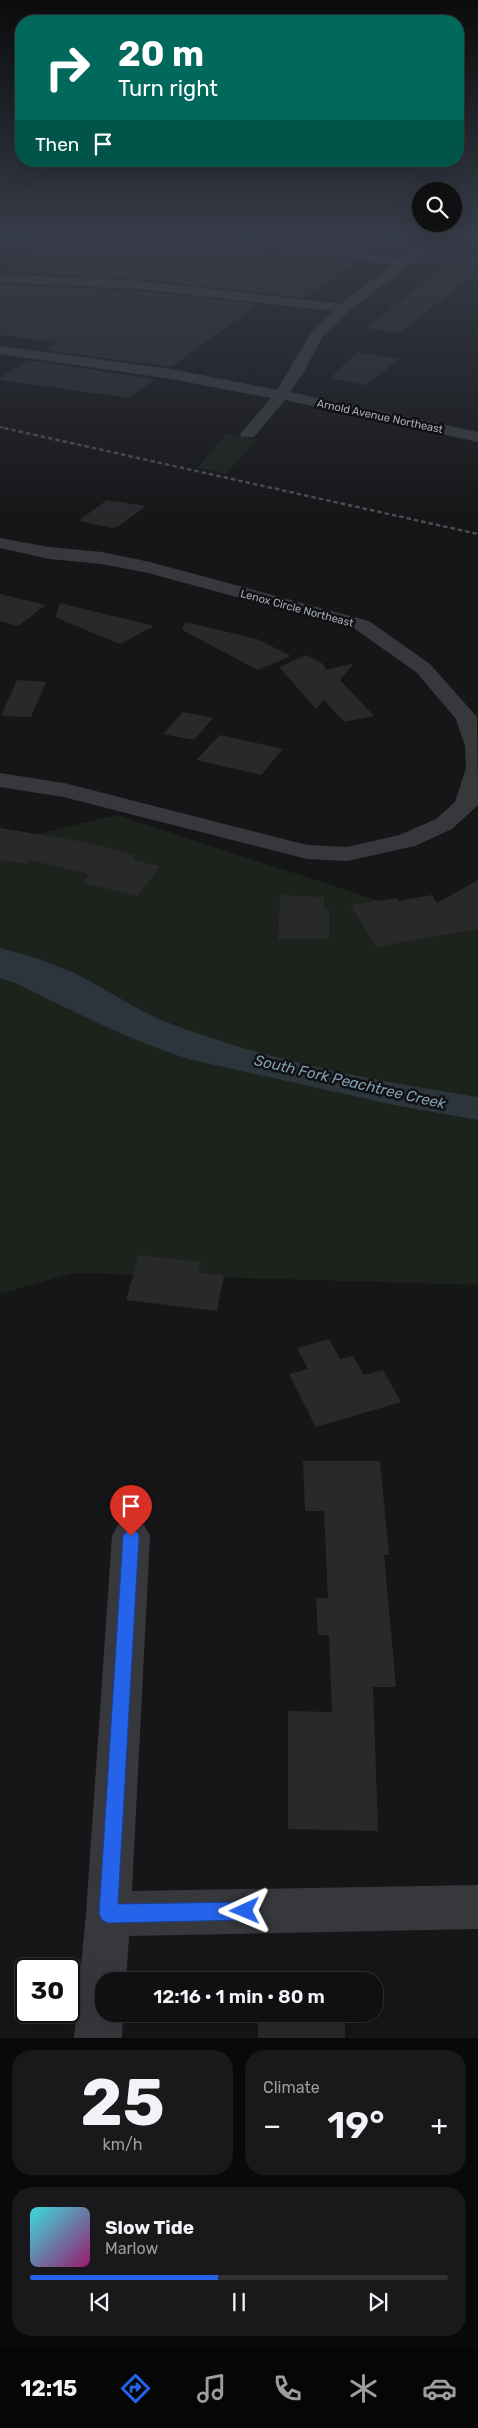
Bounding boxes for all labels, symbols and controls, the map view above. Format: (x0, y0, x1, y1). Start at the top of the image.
text: 20 m (118, 33, 204, 75)
icon: right (35, 35, 100, 100)
text: Turn right (118, 75, 218, 102)
icon: arrive (89, 130, 117, 158)
text: Then (35, 133, 79, 156)
map controls (412, 182, 462, 232)
button: search (412, 182, 462, 232)
street label: Arnold Avenue Northeast (316, 397, 445, 436)
street label: Lenox Circle Northeast (239, 587, 356, 630)
water label: South Fork Peachtree Creek (253, 1051, 448, 1113)
pin (110, 1485, 152, 1536)
icon: arrive (117, 1492, 145, 1520)
position arrow (218, 1884, 270, 1936)
speed limit sign: 30 (15, 1958, 80, 2023)
text: 12:16 · 1 min · 80 m (153, 1985, 325, 2008)
text: 25 (80, 2064, 165, 2141)
text: Climate (263, 2078, 320, 2097)
text: 19° (327, 2102, 385, 2148)
text: − (263, 2109, 281, 2142)
text: + (431, 2109, 448, 2142)
text: km/h (103, 2135, 142, 2154)
text: Slow Tide (105, 2216, 194, 2239)
text: Marlow (105, 2239, 158, 2258)
icon: previous (86, 2288, 114, 2316)
icon: pause (225, 2288, 253, 2316)
icon: next (364, 2288, 392, 2316)
icon: directions (118, 2371, 153, 2406)
icon: music (194, 2371, 229, 2406)
icon: phone (270, 2371, 305, 2406)
icon: climate (346, 2371, 381, 2406)
icon: car (422, 2371, 457, 2406)
text: 12:15 (21, 2375, 77, 2402)

